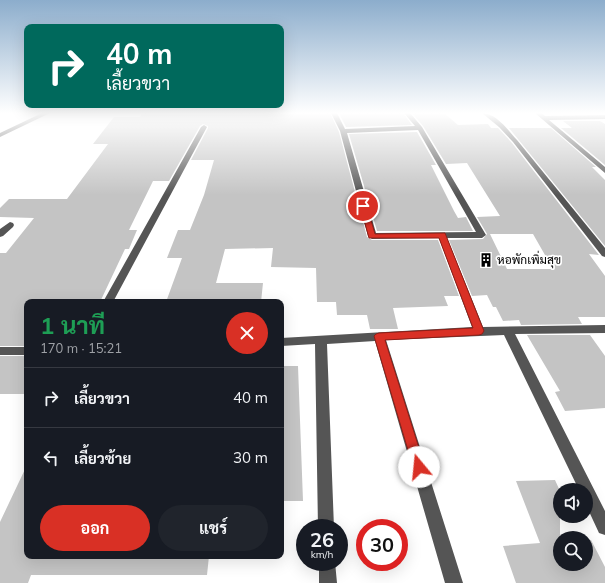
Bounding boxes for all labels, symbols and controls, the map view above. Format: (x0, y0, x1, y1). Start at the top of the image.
text: 40 m (106, 36, 172, 71)
icon: right (40, 40, 92, 92)
text: เลี้ยวขวา (106, 72, 170, 95)
pin (346, 189, 380, 223)
icon: arrive (352, 195, 374, 217)
place label: หอพักเพิ่มสุข (497, 250, 561, 269)
building icon: หอพักเพิ่มสุข (478, 252, 494, 268)
text: 1 นาที (40, 310, 105, 340)
button: close (226, 312, 268, 354)
text: 170 m · 15:21 (40, 340, 122, 356)
icon: right (40, 387, 62, 409)
text: 40 m (233, 388, 268, 407)
text: เลี้ยวขวา (74, 389, 130, 408)
position arrow (398, 446, 440, 488)
icon: left (40, 447, 62, 469)
text: 30 m (233, 448, 268, 467)
text: เลี้ยวซ้าย (74, 449, 131, 468)
map controls (553, 483, 593, 571)
button: sound (553, 483, 593, 523)
button: ออก (40, 505, 150, 551)
button: แชร์ (158, 505, 268, 551)
speed limit sign: 30 (356, 519, 408, 571)
text: 26 (310, 527, 334, 552)
button: search (553, 531, 593, 571)
text: km/h (311, 548, 333, 561)

